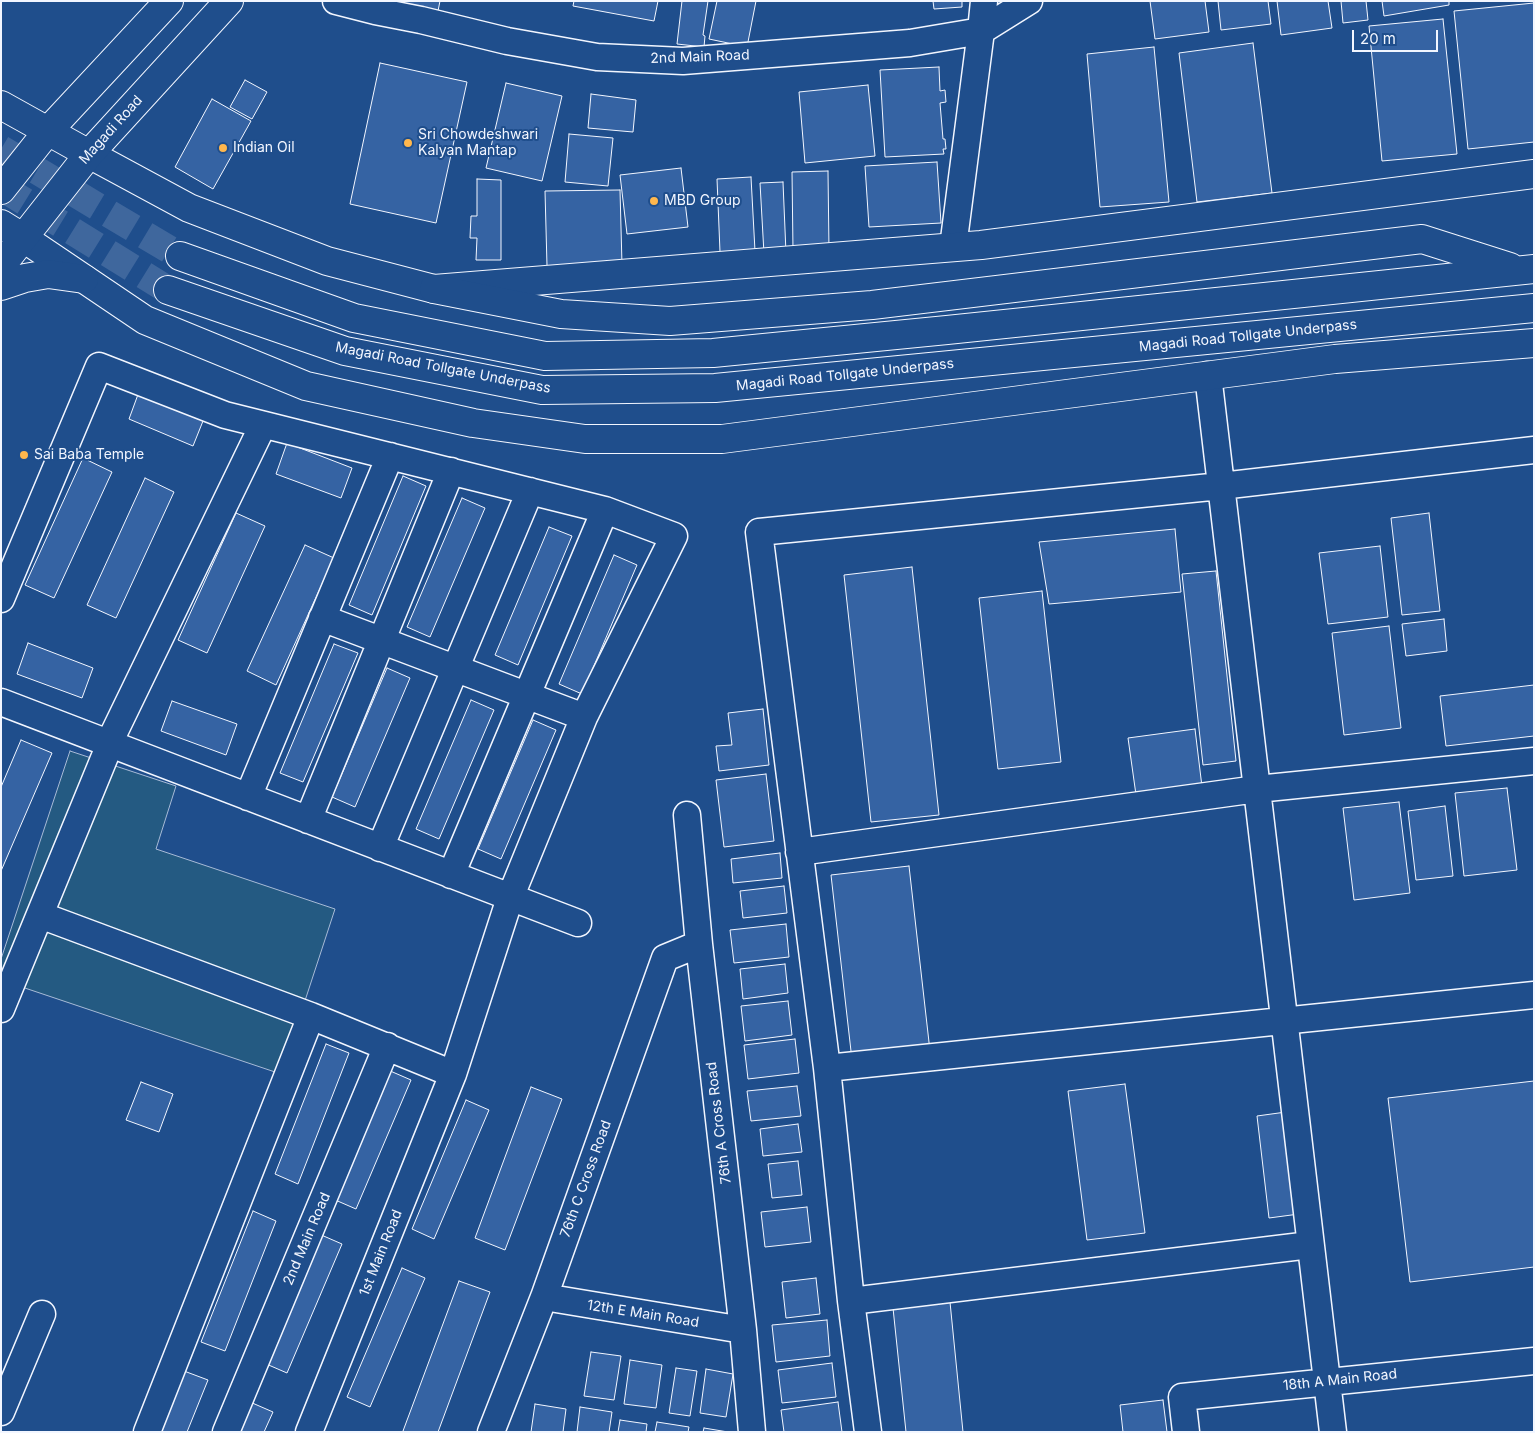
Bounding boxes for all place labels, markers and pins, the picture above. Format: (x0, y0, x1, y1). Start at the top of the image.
place label: Sri Chowdeshwari Kalyan Mantap (418, 127, 538, 160)
marker: Sri Chowdeshwari Kalyan Mantap (402, 137, 414, 149)
place label: Indian Oil (233, 140, 295, 156)
marker: Indian Oil (217, 142, 229, 154)
place label: MBD Group (664, 193, 741, 209)
marker: MBD Group (648, 195, 660, 207)
place label: Sai Baba Temple (34, 447, 144, 463)
marker: Sai Baba Temple (18, 449, 30, 461)

